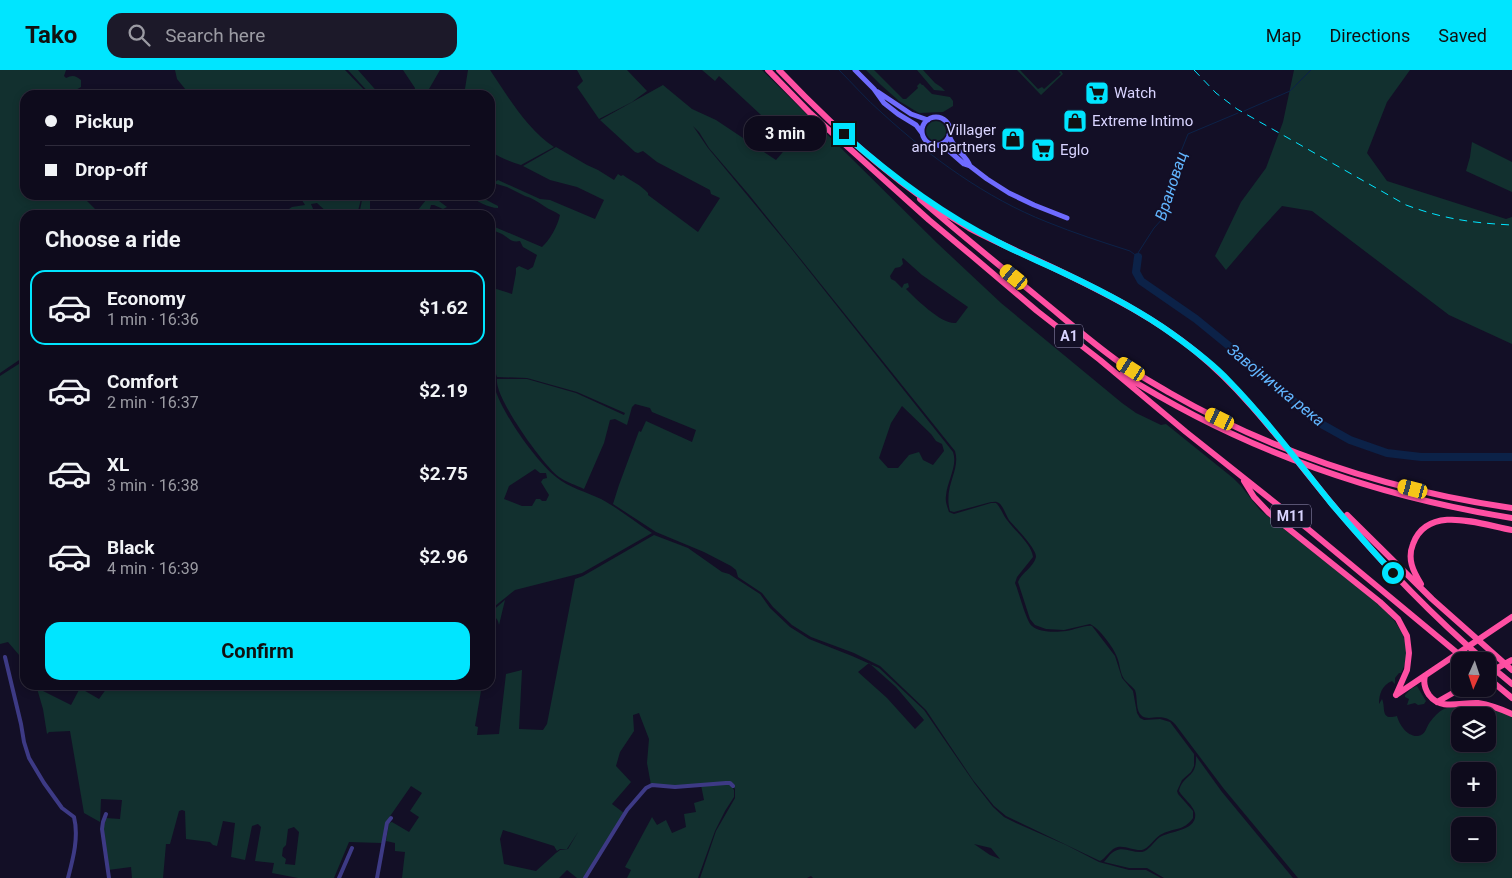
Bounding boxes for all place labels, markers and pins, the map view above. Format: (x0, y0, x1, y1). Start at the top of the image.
supermarket icon: Watch (1084, 80, 1110, 106)
place label: Watch (1114, 84, 1156, 102)
shop icon: Extreme Intimo (1062, 108, 1088, 134)
place label: Extreme Intimo (1092, 112, 1193, 130)
place label: Villager and partners (911, 121, 996, 156)
shop icon: Villager and partners (1000, 126, 1026, 152)
supermarket icon: Eglo (1030, 137, 1056, 163)
place label: Eglo (1060, 141, 1089, 159)

